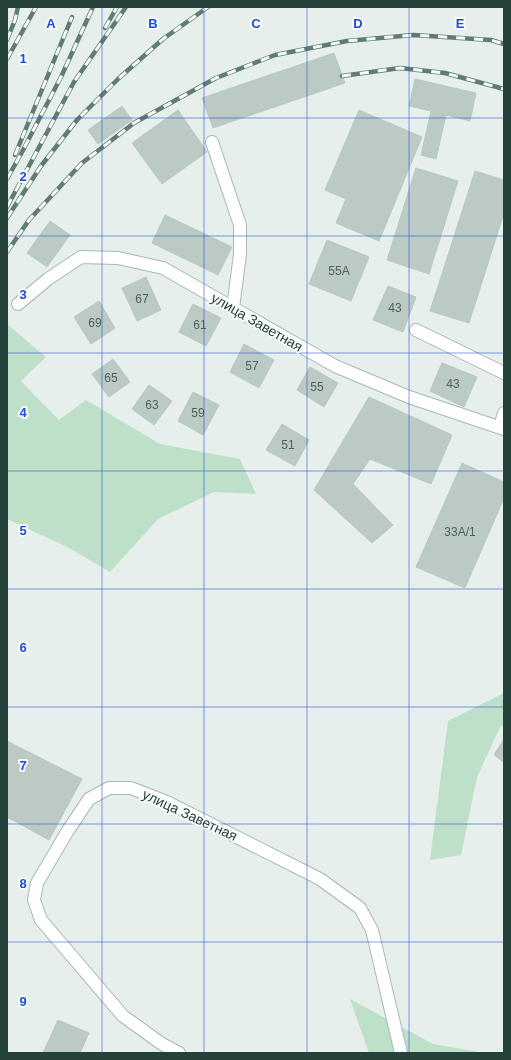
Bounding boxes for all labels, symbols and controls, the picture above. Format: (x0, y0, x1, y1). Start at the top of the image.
text: A (46, 16, 56, 31)
text: B (148, 16, 158, 31)
text: C (251, 16, 261, 31)
text: D (353, 16, 363, 31)
text: E (456, 16, 465, 31)
text: 1 (19, 51, 27, 66)
text: 2 (19, 169, 27, 184)
house number: 55А (328, 264, 350, 278)
text: 3 (19, 287, 27, 302)
street label: улица Заветная (209, 289, 305, 355)
house number: 67 (135, 292, 149, 306)
house number: 43 (388, 301, 402, 315)
house number: 69 (88, 316, 102, 330)
house number: 61 (193, 318, 207, 332)
house number: 57 (245, 359, 259, 373)
house number: 65 (104, 371, 118, 385)
house number: 43 (446, 377, 460, 391)
house number: 55 (310, 380, 324, 394)
house number: 63 (145, 398, 159, 412)
text: 4 (19, 405, 27, 420)
house number: 59 (191, 406, 205, 420)
house number: 51 (281, 438, 295, 452)
text: 5 (19, 523, 27, 538)
house number: 33А/1 (444, 525, 476, 539)
text: 6 (19, 640, 27, 655)
text: 7 (19, 758, 27, 773)
street label: улица Заветная (140, 786, 240, 844)
text: 8 (19, 876, 27, 891)
text: 9 (19, 994, 27, 1009)

